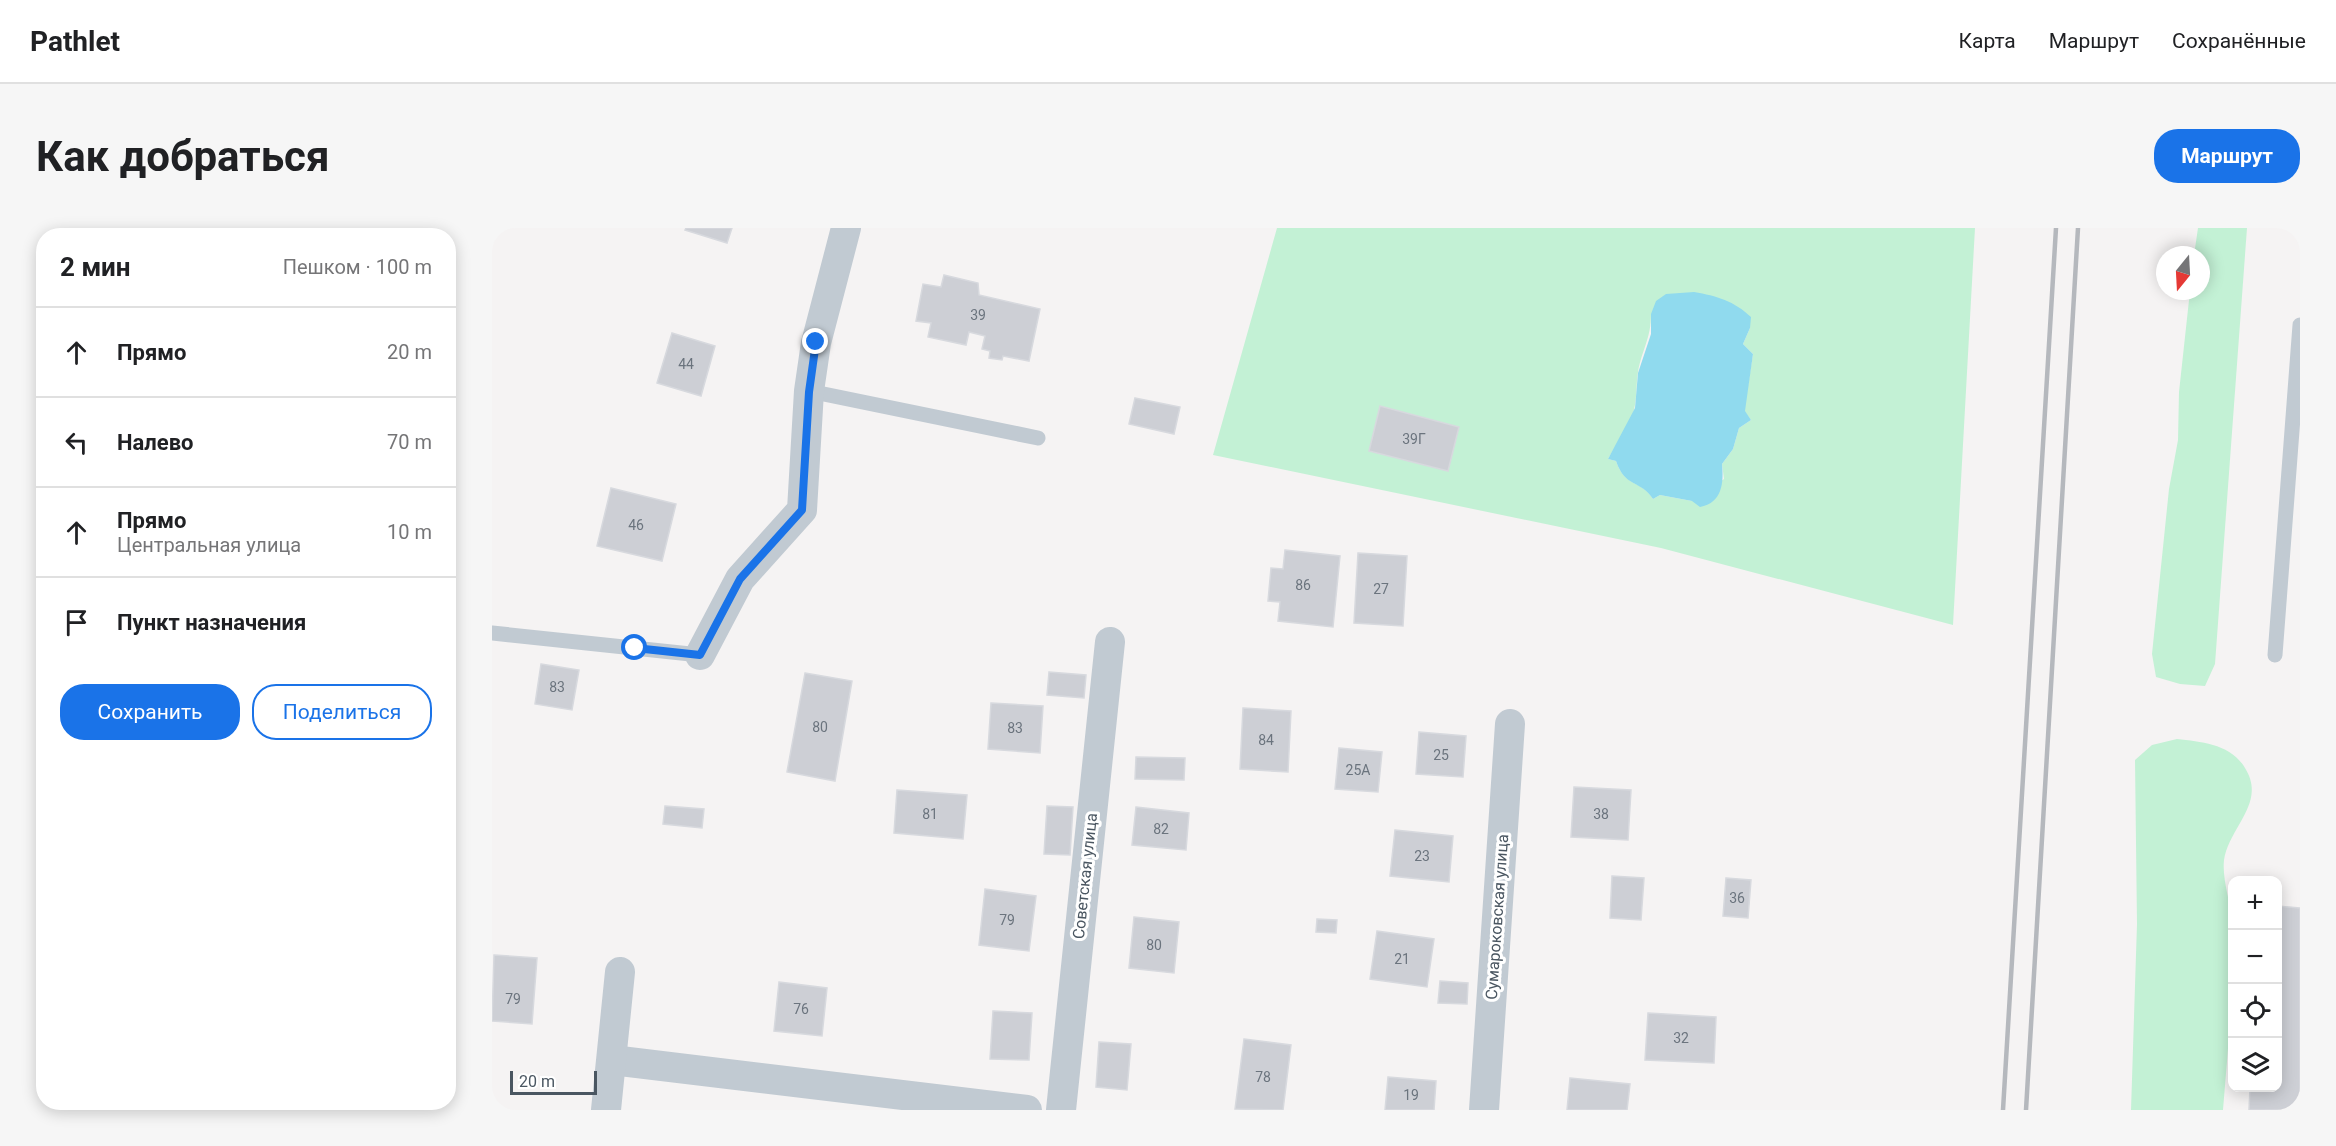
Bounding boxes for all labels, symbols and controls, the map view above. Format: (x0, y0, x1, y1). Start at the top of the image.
text: Pathlet (30, 25, 120, 58)
text: Карта (1959, 29, 2016, 53)
text: Маршрут (2049, 29, 2139, 53)
text: Сохранённые (2172, 29, 2306, 53)
button: Маршрут (2154, 129, 2300, 183)
text: Как добраться (36, 132, 330, 181)
north arrow (2156, 246, 2210, 300)
text: 2 мин (60, 252, 131, 282)
text: Пешком · 100 m (283, 255, 432, 279)
house number: 39 (970, 307, 986, 323)
route end (802, 328, 828, 354)
icon: ahead (60, 336, 93, 369)
text: Прямо (117, 340, 186, 365)
text: 20 m (387, 340, 432, 364)
house number: 44 (678, 356, 694, 372)
icon: left (60, 426, 93, 459)
text: Налево (117, 430, 194, 455)
text: 70 m (387, 430, 432, 454)
house number: 39Г (1402, 431, 1426, 447)
text: Прямо (117, 508, 186, 533)
icon: ahead (60, 516, 93, 549)
house number: 46 (628, 517, 644, 533)
text: 10 m (387, 520, 432, 544)
text: Центральная улица (117, 533, 301, 557)
house number: 86 (1295, 577, 1311, 593)
house number: 27 (1373, 581, 1389, 597)
icon: arrive (60, 606, 93, 639)
text: Пункт назначения (117, 610, 306, 635)
route start (621, 634, 647, 660)
house number: 83 (549, 679, 565, 695)
button: Сохранить (60, 684, 240, 740)
button: Поделиться (252, 684, 432, 740)
house number: 80 (812, 719, 828, 735)
house number: 83 (1007, 720, 1023, 736)
house number: 84 (1258, 732, 1274, 748)
house number: 25 (1433, 747, 1449, 763)
house number: 25А (1346, 762, 1370, 778)
house number: 81 (922, 806, 938, 822)
house number: 38 (1593, 806, 1609, 822)
street label: Советская улица (1069, 812, 1101, 940)
house number: 82 (1153, 821, 1169, 837)
street label: Сумароковская улица (1482, 834, 1512, 1000)
house number: 23 (1414, 848, 1430, 864)
map controls (2228, 876, 2282, 1092)
button: + (2228, 876, 2282, 930)
house number: 36 (1729, 890, 1745, 906)
house number: 79 (999, 912, 1015, 928)
button: − (2228, 930, 2282, 984)
house number: 80 (1146, 937, 1162, 953)
house number: 21 (1394, 951, 1410, 967)
button: locate (2228, 984, 2282, 1038)
house number: 79 (505, 991, 521, 1007)
house number: 76 (793, 1001, 809, 1017)
house number: 32 (1673, 1030, 1689, 1046)
button: layers (2228, 1038, 2282, 1092)
scale bar (510, 1068, 597, 1096)
house number: 78 (1255, 1069, 1271, 1085)
text: 20 m (519, 1072, 555, 1091)
house number: 19 (1403, 1087, 1419, 1103)

